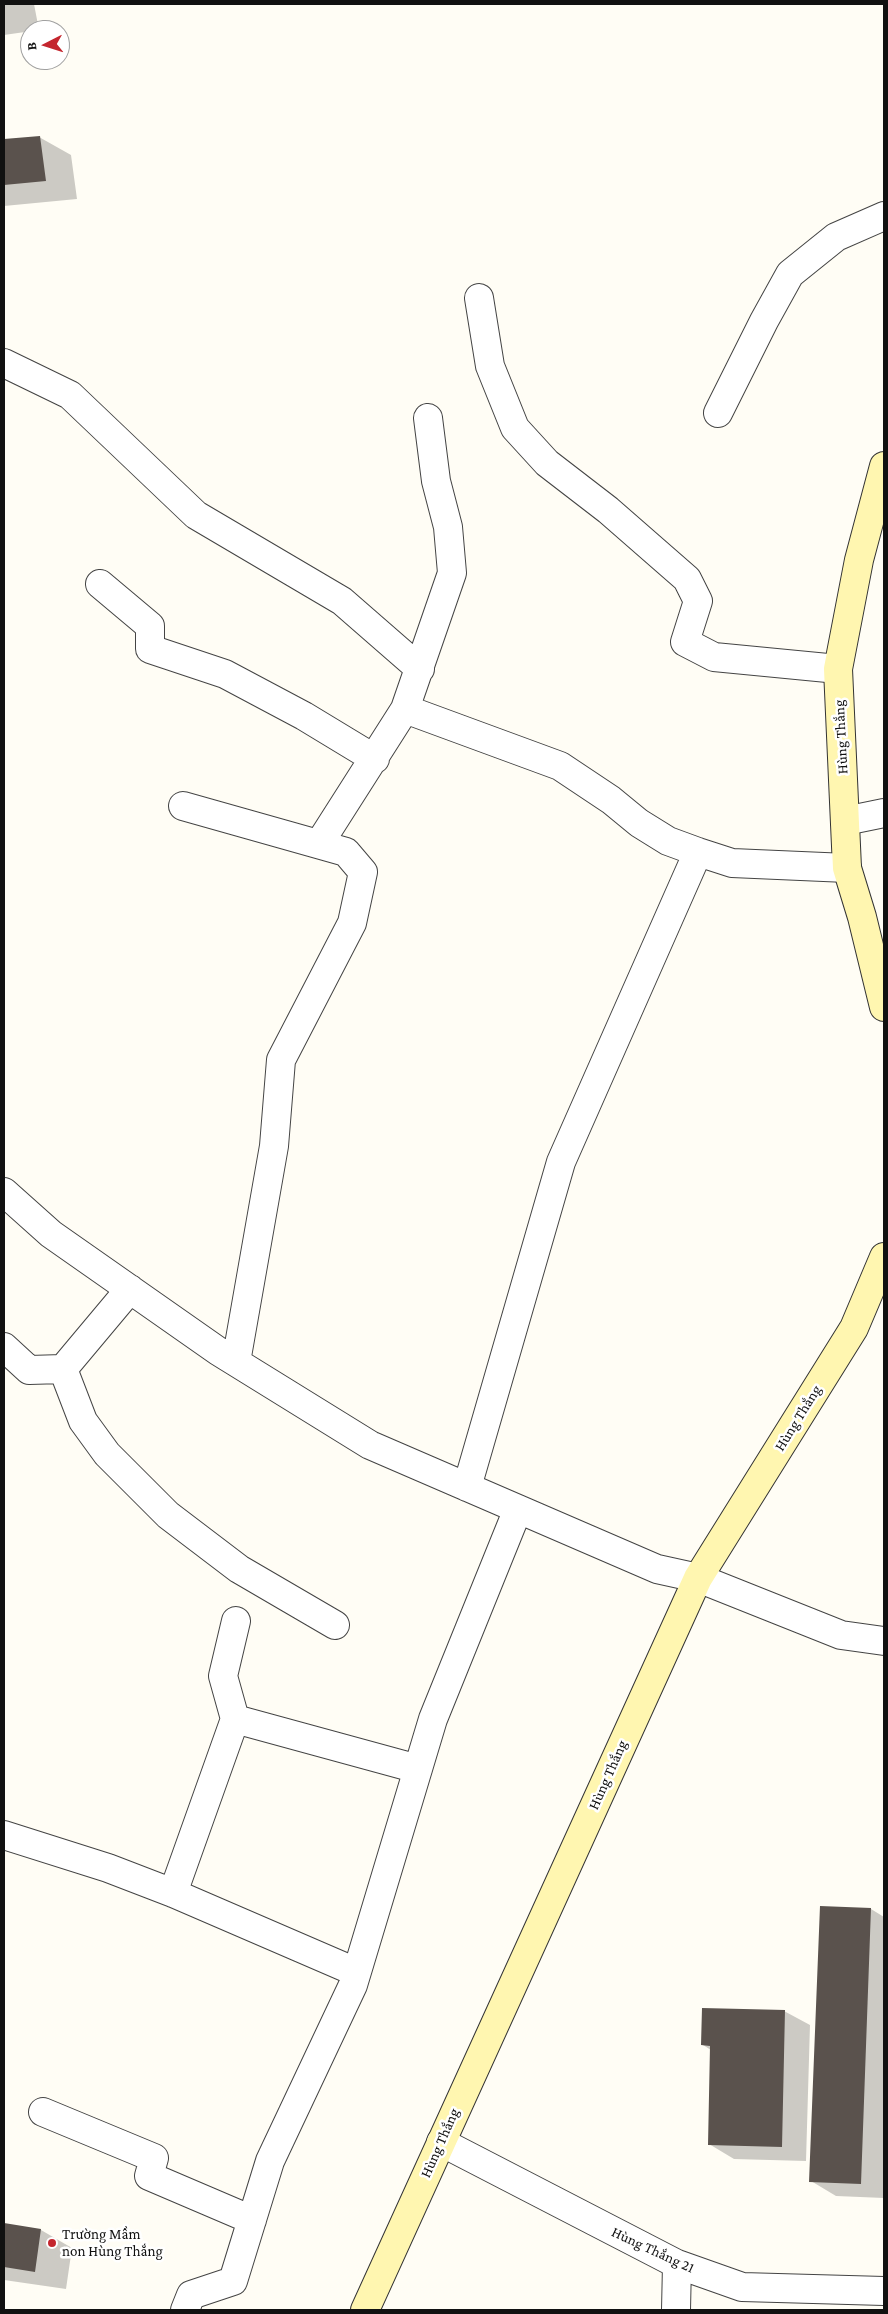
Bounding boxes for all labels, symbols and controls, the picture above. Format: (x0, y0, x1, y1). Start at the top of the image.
north arrow (20, 20, 70, 70)
text: B (23, 41, 39, 51)
street label: Hùng Thắng (830, 699, 852, 775)
street label: Hùng Thắng (771, 1382, 825, 1454)
street label: Hùng Thắng (585, 1737, 631, 1813)
street label: Hùng Thắng (417, 2105, 463, 2181)
street label: Hùng Thắng 21 (609, 2223, 697, 2277)
place label: Trường Mầm non Hùng Thắng (62, 2225, 163, 2260)
marker: Trường Mầm non Hùng Thắng (46, 2237, 58, 2249)

